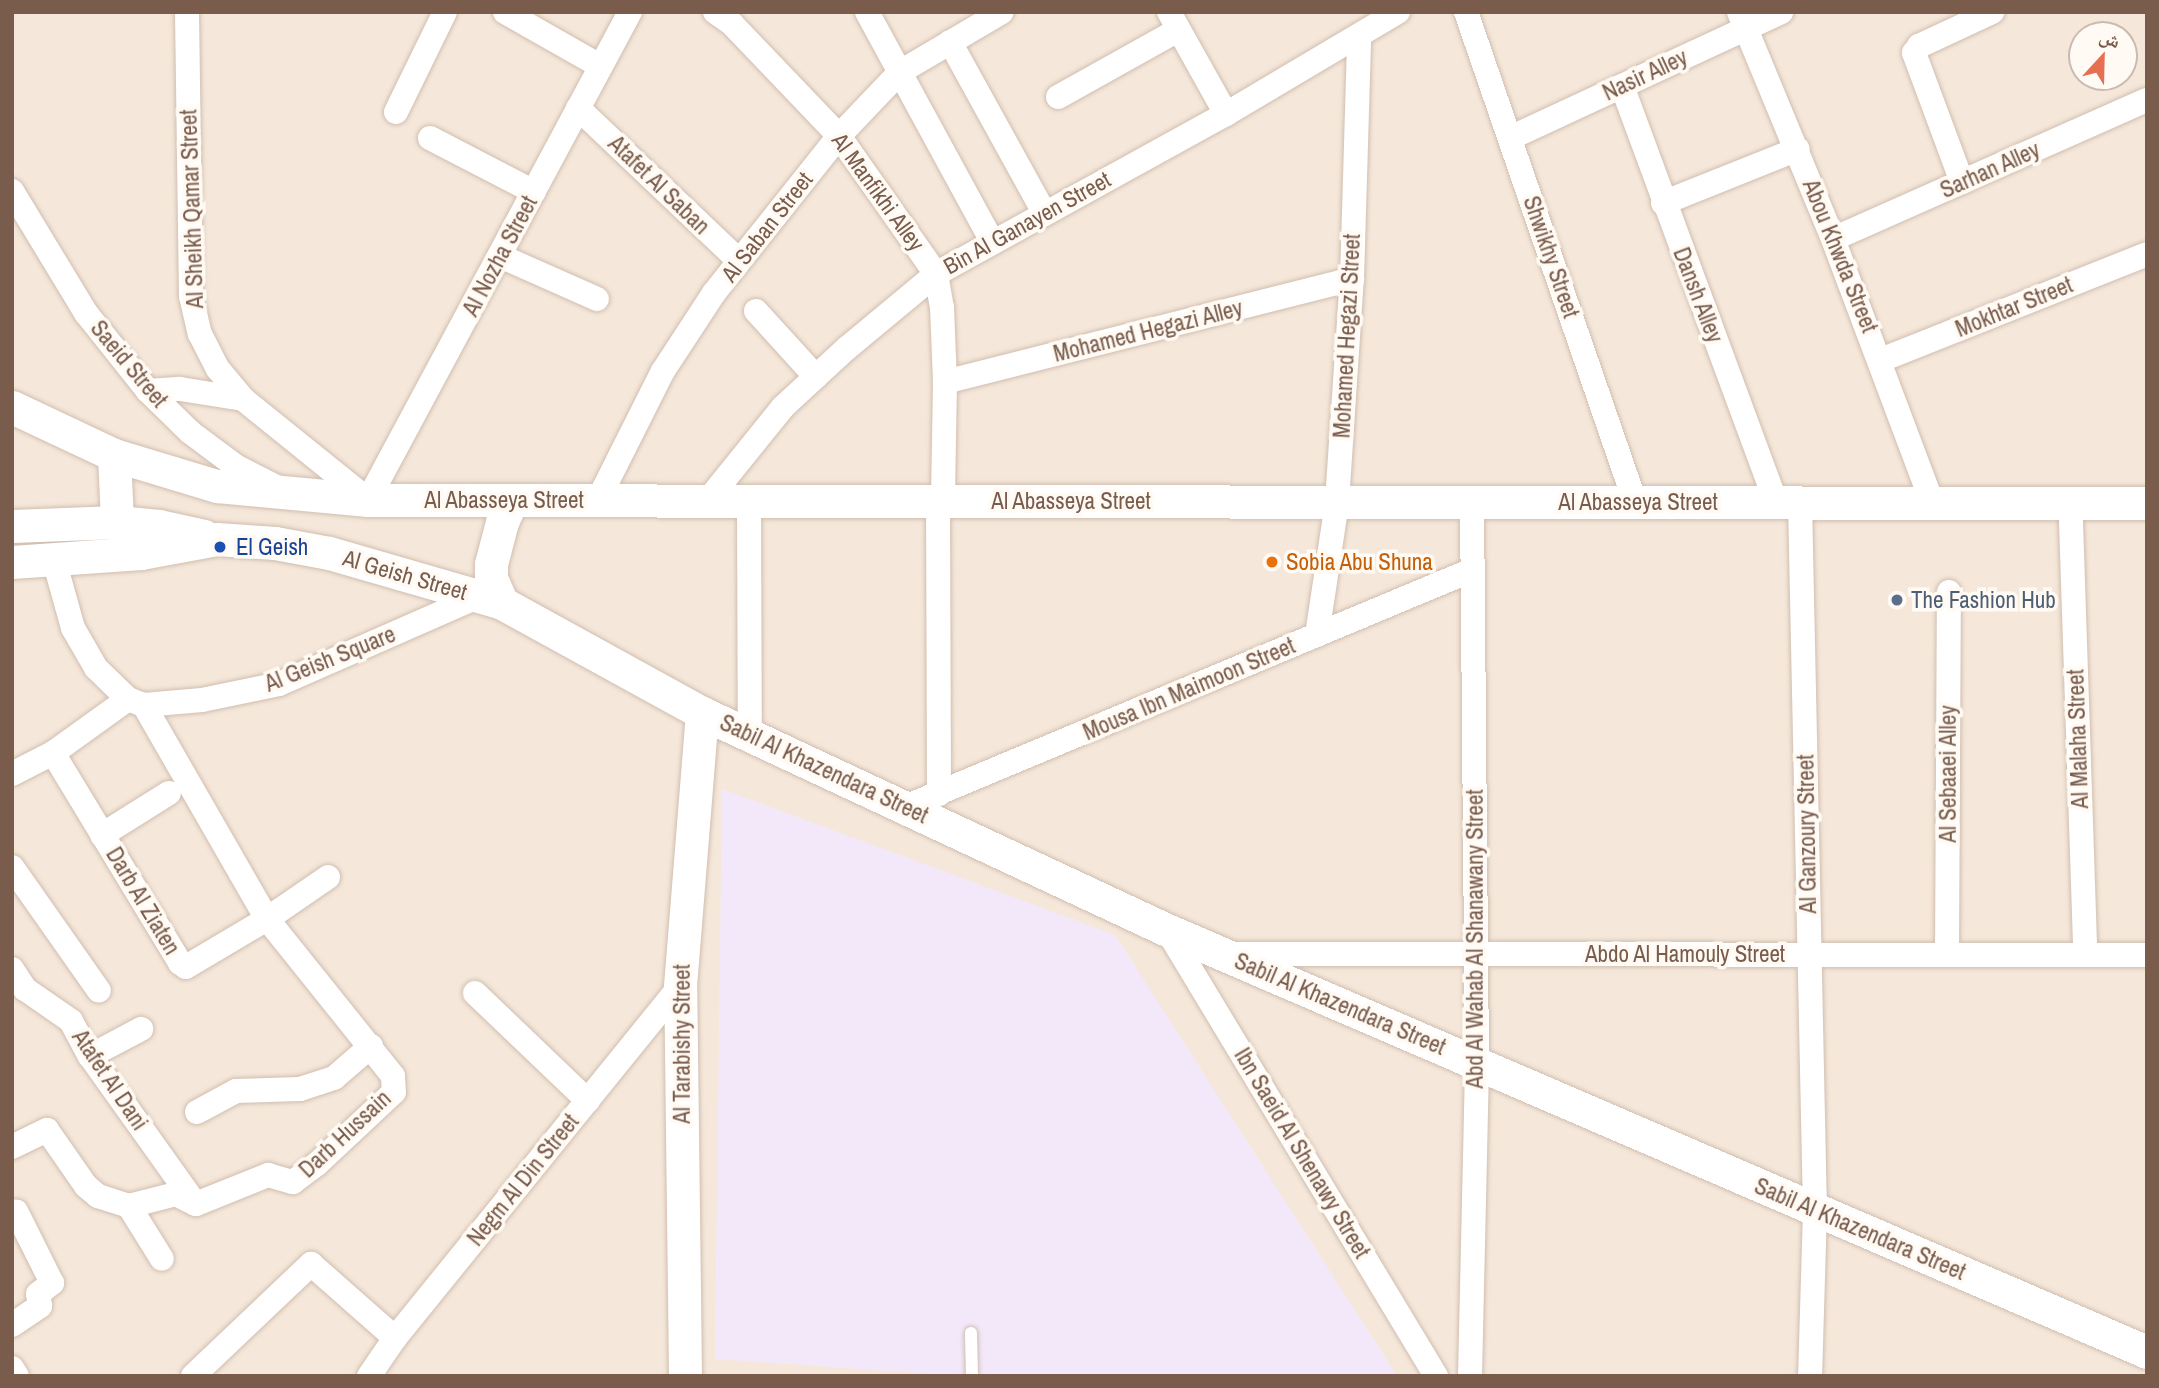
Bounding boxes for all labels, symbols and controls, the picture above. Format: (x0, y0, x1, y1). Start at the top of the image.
north arrow (2068, 21, 2138, 91)
text: ش (2096, 23, 2124, 54)
street label: Nasir Alley (1598, 43, 1692, 107)
street label: Al Sheikh Qamar Street (175, 109, 209, 309)
street label: Al Manfikhi Alley (826, 127, 930, 257)
street label: Atafet Al Saban (602, 130, 716, 240)
street label: Sarhan Alley (1936, 136, 2044, 204)
street label: Bin Al Ganayen Street (938, 165, 1116, 281)
street label: Al Saban Street (715, 166, 819, 288)
street label: Abou Khwda Street (1797, 175, 1883, 337)
street label: Al Nozha Street (457, 191, 543, 321)
street label: Shwikhy Street (1517, 193, 1585, 321)
street label: Mohamed Hegazi Street (1328, 233, 1366, 439)
street label: Dansh Alley (1667, 243, 1729, 347)
street label: Mokhtar Street (1951, 271, 2077, 343)
street label: Mohamed Hegazi Alley (1050, 294, 1246, 368)
street label: Saeid Street (85, 315, 173, 413)
street label: Al Abasseya Street (424, 486, 584, 514)
street label: Al Abasseya Street (991, 487, 1151, 515)
street label: Al Abasseya Street (1558, 488, 1718, 516)
place label: El Geish (236, 533, 308, 561)
marker: El Geish (210, 537, 230, 557)
street label: Al Geish Street (340, 544, 470, 606)
place label: Sobia Abu Shuna (1286, 548, 1434, 576)
marker: Sobia Abu Shuna (1264, 554, 1280, 570)
place label: The Fashion Hub (1911, 586, 2056, 614)
marker: The Fashion Hub (1889, 592, 1905, 608)
street label: Al Geish Square (261, 620, 399, 698)
street label: Mousa Ibn Maimoon Street (1079, 632, 1299, 746)
street label: Al Malaha Street (2062, 669, 2094, 809)
street label: Al Sebaaei Alley (1934, 705, 1962, 843)
street label: Sabil Al Khazendara Street (715, 708, 933, 830)
street label: Al Ganzoury Street (1792, 754, 1822, 914)
street label: Abd Al Wahab Al Shanawany Street (1461, 788, 1489, 1090)
street label: Darb Al Ziaten (100, 842, 186, 960)
street label: Abdo Al Hamouly Street (1584, 940, 1786, 968)
street label: Sabil Al Khazendara Street (1230, 947, 1450, 1061)
street label: Al Tarabishy Street (668, 964, 696, 1124)
street label: Atafet Al Dani (66, 1024, 154, 1136)
street label: Ibn Saeid Al Shenawy Street (1228, 1043, 1376, 1263)
street label: Darb Hussain (293, 1085, 397, 1183)
street label: Negm Al Din Street (461, 1108, 585, 1252)
street label: Sabil Al Khazendara Street (1750, 1172, 1970, 1286)

